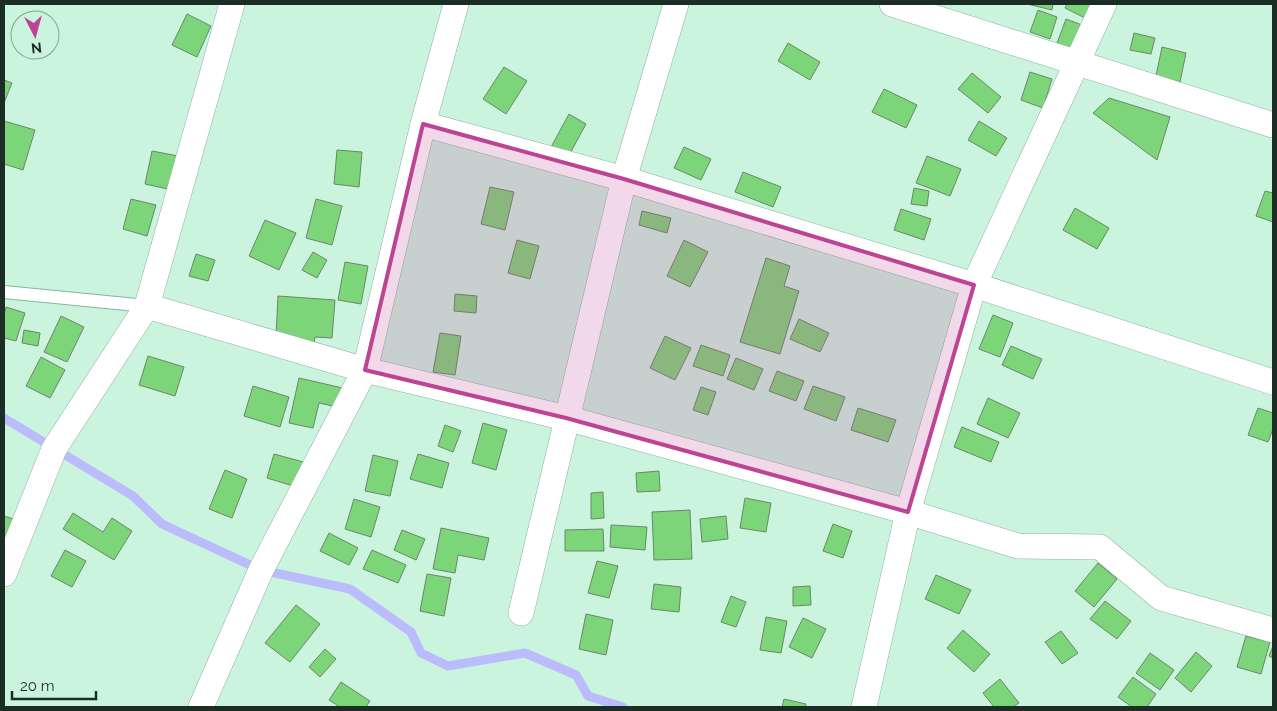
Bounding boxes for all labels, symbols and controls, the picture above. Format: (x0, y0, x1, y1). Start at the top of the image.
north arrow (10, 10, 60, 60)
text: N (30, 39, 43, 56)
scale bar (12, 668, 96, 700)
text: 20 m (20, 677, 55, 695)

